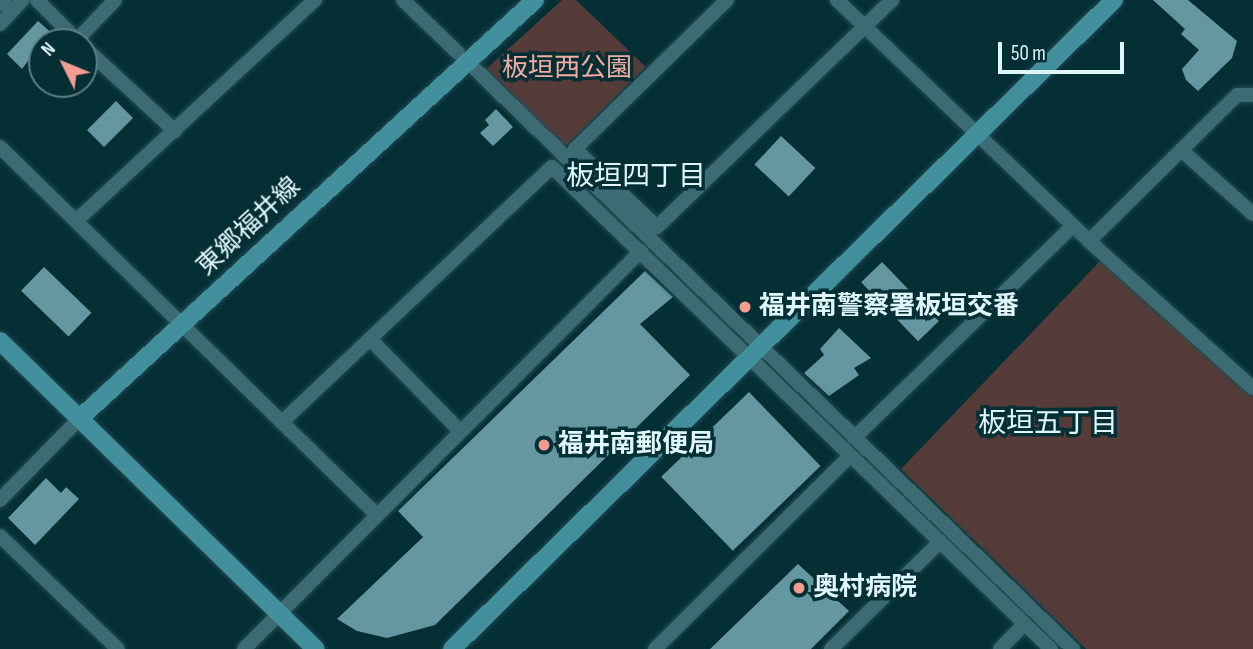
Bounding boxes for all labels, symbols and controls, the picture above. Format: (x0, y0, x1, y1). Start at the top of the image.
north arrow (28, 28, 98, 98)
scale bar (1001, 28, 1127, 72)
text: N (37, 38, 61, 61)
text: 50 m (1011, 41, 1046, 66)
park label: 板垣西公園 (502, 53, 632, 85)
district label: 板垣四丁目 (566, 160, 706, 194)
street label: 東郷福井線 (191, 171, 307, 283)
place label: 福井南警察署板垣交番 (759, 291, 1019, 323)
marker: 福井南警察署板垣交番 (737, 299, 753, 315)
district label: 板垣五丁目 (978, 407, 1118, 441)
place label: 福井南郵便局 (558, 429, 714, 461)
marker: 福井南郵便局 (536, 437, 552, 453)
place label: 奥村病院 (813, 572, 917, 604)
marker: 奥村病院 (791, 580, 807, 596)

